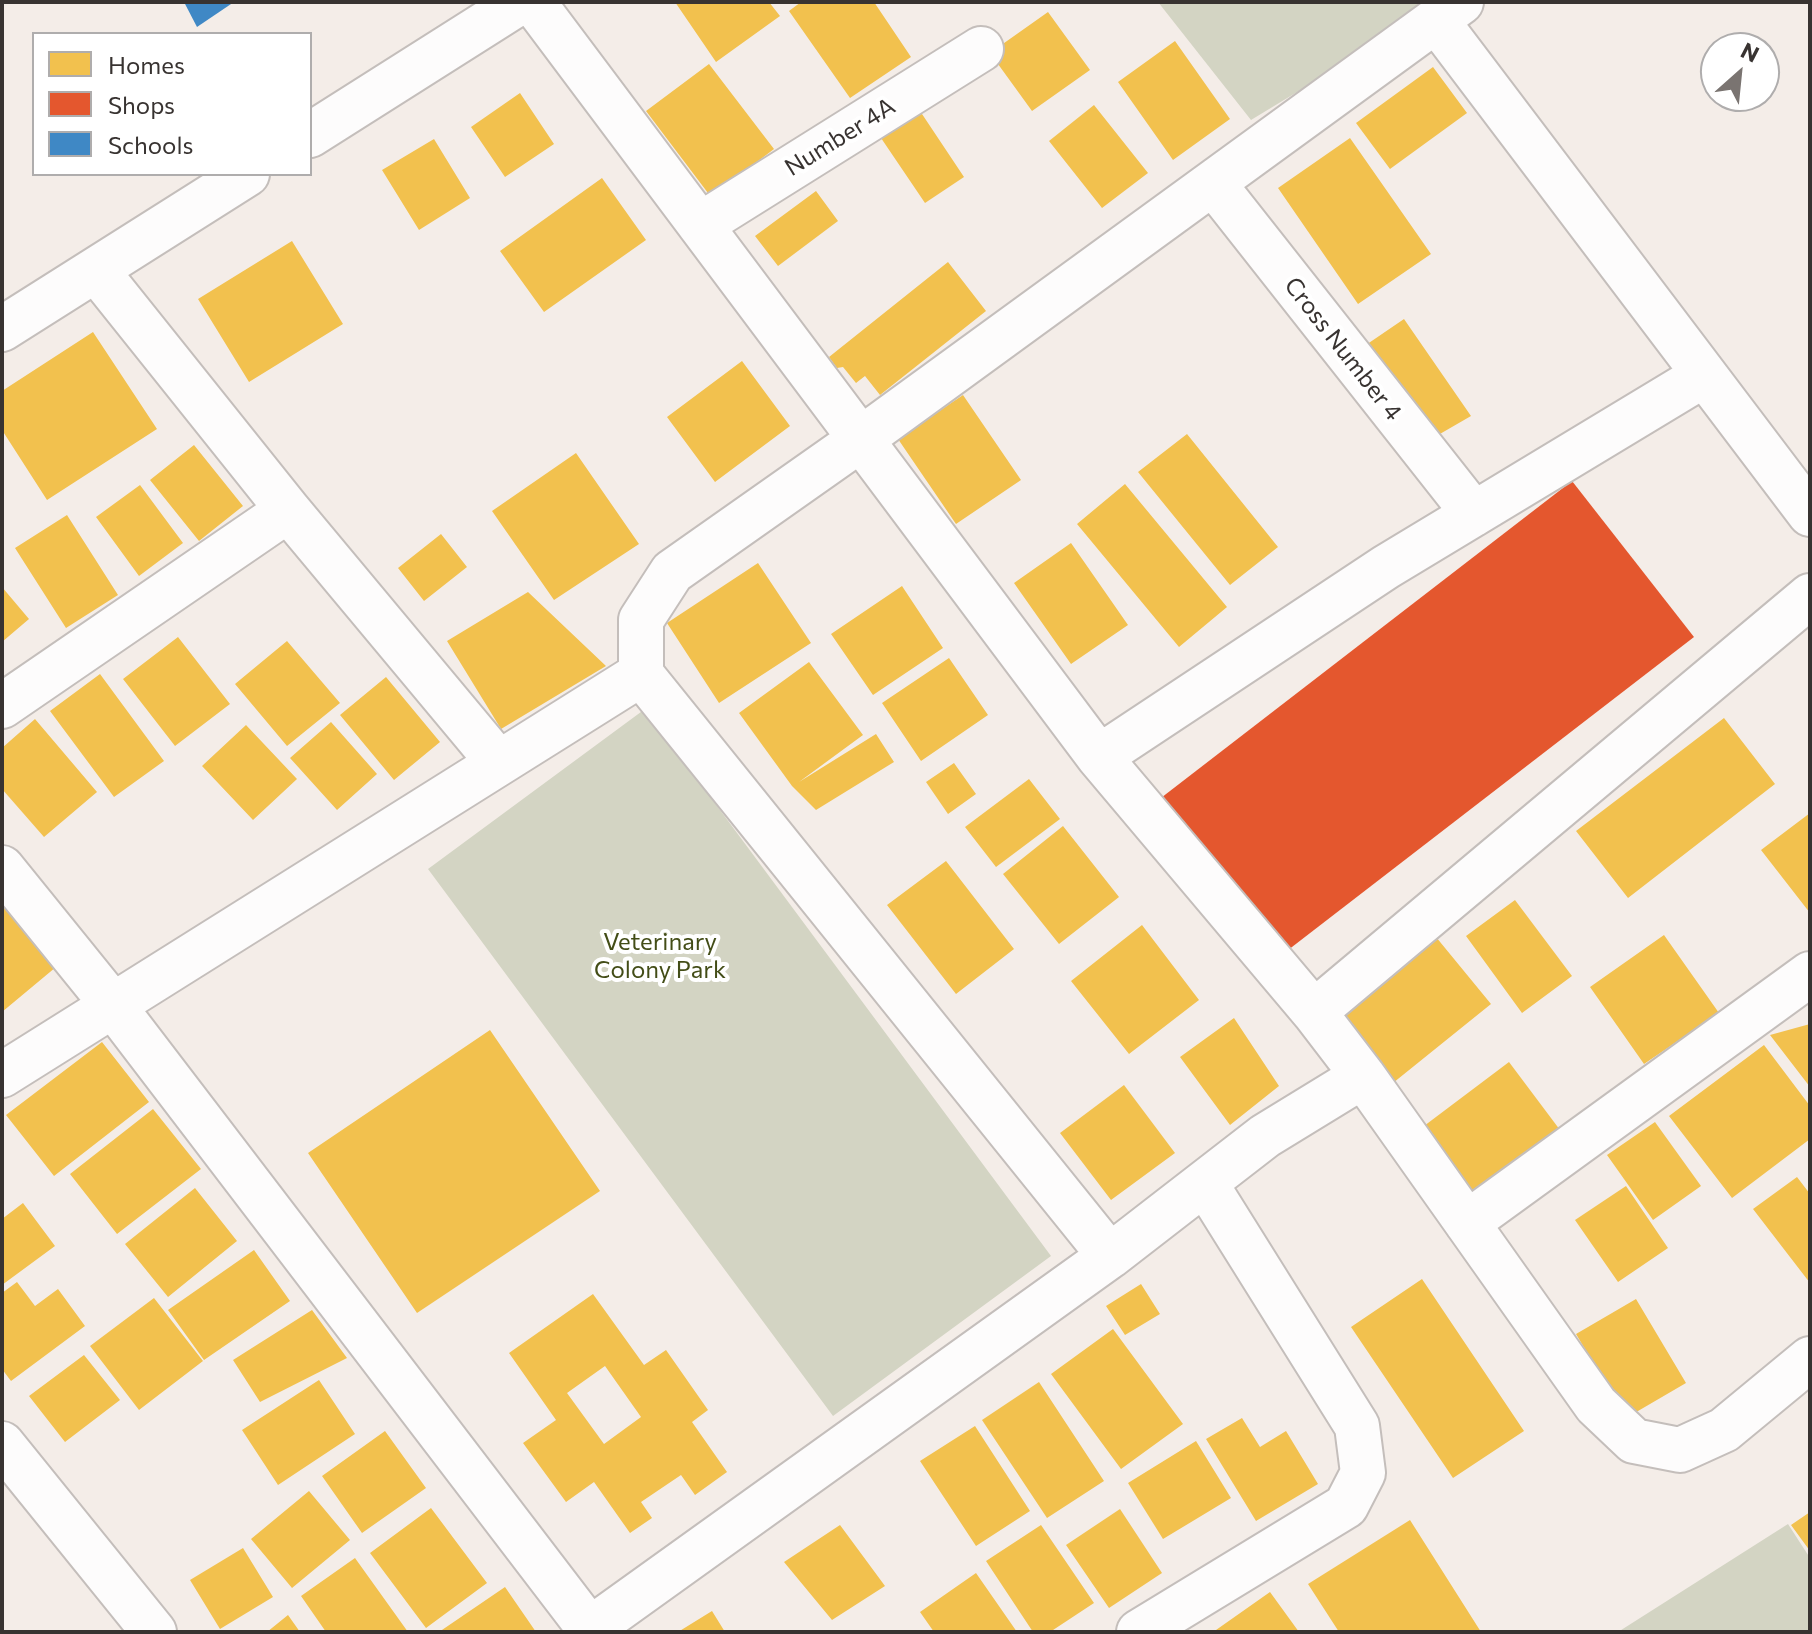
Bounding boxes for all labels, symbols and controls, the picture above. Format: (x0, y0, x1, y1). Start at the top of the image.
legend (32, 32, 312, 176)
north arrow (1700, 32, 1780, 112)
text: N (1737, 36, 1764, 68)
text: Homes (108, 50, 185, 79)
text: Shops (108, 90, 175, 119)
street label: Number 4A (780, 92, 900, 182)
text: Schools (108, 130, 193, 159)
street label: Cross Number 4 (1278, 272, 1408, 426)
park label: Veterinary Colony Park (594, 928, 726, 984)

